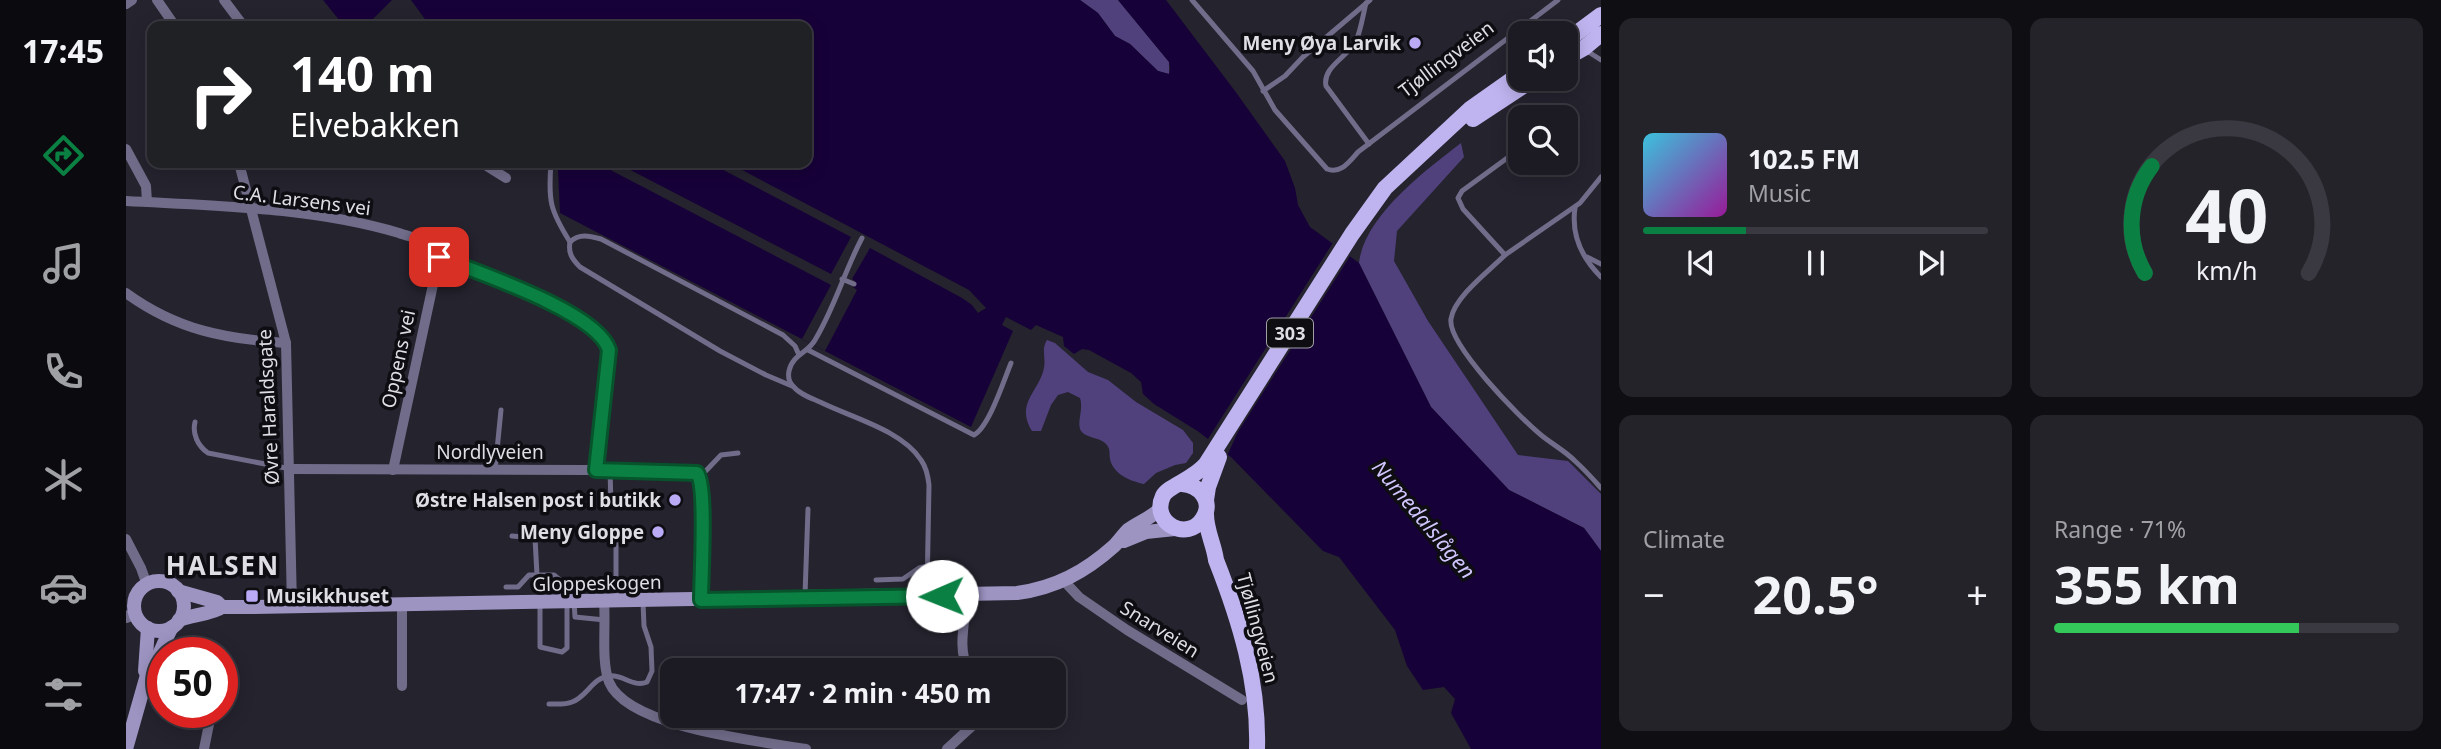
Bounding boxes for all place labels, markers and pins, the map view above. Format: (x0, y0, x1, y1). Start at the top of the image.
place label: Meny Øya Larvik (1243, 30, 1401, 56)
marker: Meny Øya Larvik (1407, 35, 1423, 51)
pin (409, 227, 469, 287)
place label: Østre Halsen post i butikk (415, 487, 661, 513)
marker: Østre Halsen post i butikk (667, 492, 683, 508)
place label: Meny Gloppe (520, 519, 644, 545)
marker: Meny Gloppe (650, 524, 666, 540)
place label: Musikkhuset (266, 583, 389, 609)
marker: Musikkhuset (244, 588, 260, 604)

